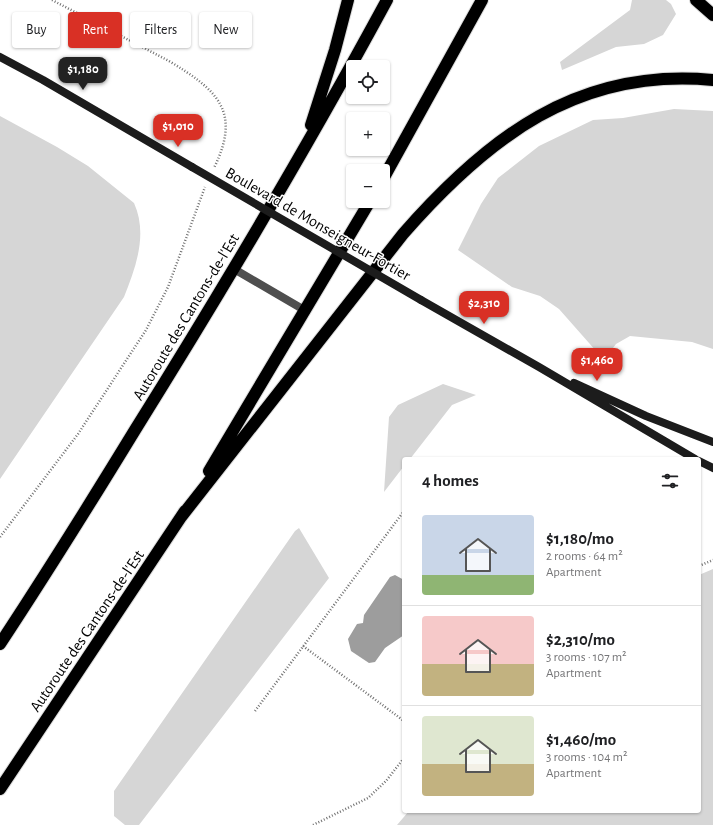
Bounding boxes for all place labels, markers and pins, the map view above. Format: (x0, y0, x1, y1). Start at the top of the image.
pin: $1,180 (50, 57, 116, 91)
pin: $1,010 (145, 114, 211, 148)
pin: $2,310 (451, 291, 517, 325)
pin: $1,460 (564, 348, 630, 382)

